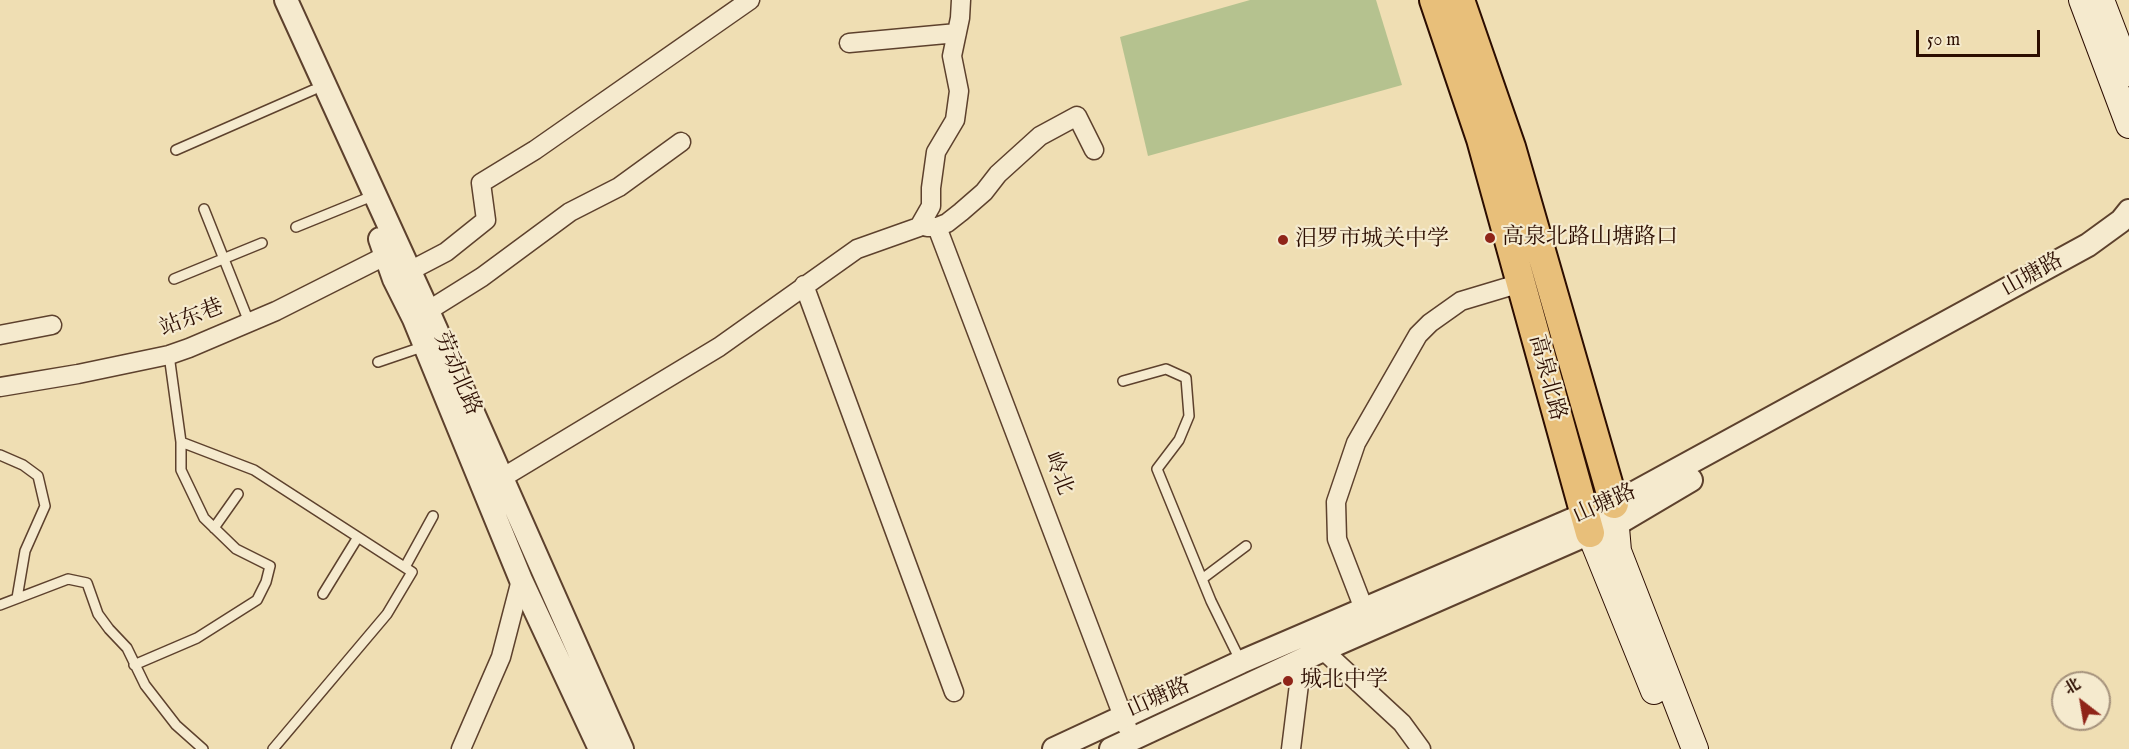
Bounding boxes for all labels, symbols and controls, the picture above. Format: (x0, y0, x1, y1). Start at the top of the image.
scale bar (1919, 18, 2044, 56)
text: 50 m (1927, 29, 1960, 52)
place label: 高泉北路山塘路口 (1502, 225, 1678, 251)
place label: 汨罗市城关中学 (1295, 227, 1449, 253)
marker: 高泉北路山塘路口 (1483, 231, 1497, 245)
marker: 汨罗市城关中学 (1276, 233, 1290, 247)
street label: 山塘路 (1998, 248, 2068, 304)
street label: 站东巷 (156, 295, 228, 343)
street label: 劳动北路 (427, 328, 485, 420)
street label: 高泉北路 (1522, 332, 1570, 424)
street label: 岭北 (1037, 449, 1077, 499)
street label: 山塘路 (1569, 480, 1641, 530)
place label: 城北中学 (1300, 668, 1388, 694)
north arrow (2051, 671, 2111, 731)
street label: 山塘路 (1123, 674, 1195, 724)
marker: 城北中学 (1281, 674, 1295, 688)
text: 北 (2061, 675, 2085, 700)

